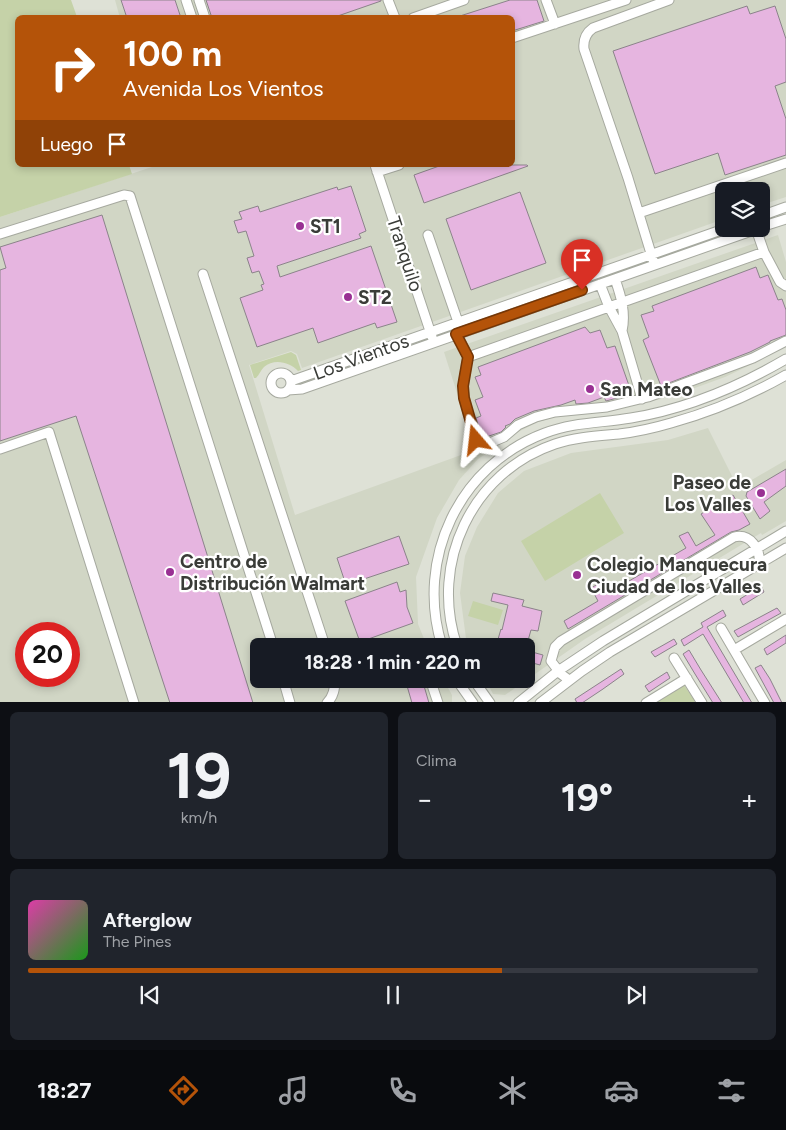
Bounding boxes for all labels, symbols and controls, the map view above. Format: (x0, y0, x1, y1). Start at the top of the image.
text: 100 m (123, 33, 222, 75)
icon: right (40, 35, 105, 100)
text: Avenida Los Vientos (123, 75, 324, 102)
icon: arrive (103, 130, 131, 158)
text: Luego (40, 133, 93, 156)
map controls (715, 182, 770, 237)
button: layers (715, 182, 770, 237)
street label: Tranquilo (382, 214, 428, 294)
place label: ST1 (310, 215, 341, 238)
marker: ST1 (294, 220, 306, 232)
pin (561, 239, 603, 290)
icon: arrive (568, 246, 596, 274)
place label: ST2 (358, 286, 392, 309)
marker: ST2 (342, 291, 354, 303)
street label: Los Vientos (310, 329, 412, 385)
place label: San Mateo (600, 378, 692, 401)
marker: San Mateo (584, 383, 596, 395)
position arrow (449, 413, 501, 465)
place label: Paseo de Los Valles (665, 471, 751, 516)
marker: Paseo de Los Valles (755, 487, 767, 499)
place label: Centro de Distribución Walmart (180, 550, 365, 595)
place label: Colegio Manquecura Ciudad de los Valles (587, 553, 767, 598)
marker: Centro de Distribución Walmart (164, 566, 176, 578)
marker: Colegio Manquecura Ciudad de los Valles (571, 569, 583, 581)
speed limit sign: 20 (15, 622, 80, 687)
text: 18:28 · 1 min · 220 m (304, 651, 481, 674)
text: 19 (166, 736, 232, 814)
text: Clima (416, 751, 457, 770)
text: 19° (561, 775, 613, 821)
text: − (416, 782, 433, 816)
text: + (741, 782, 758, 816)
text: km/h (181, 808, 217, 827)
text: Afterglow (103, 909, 192, 932)
text: The Pines (103, 932, 172, 951)
icon: previous (136, 981, 164, 1009)
icon: pause (379, 981, 407, 1009)
icon: next (622, 981, 650, 1009)
icon: directions (166, 1073, 201, 1108)
icon: music (276, 1073, 311, 1108)
icon: phone (385, 1073, 420, 1108)
icon: climate (495, 1073, 530, 1108)
icon: car (604, 1073, 639, 1108)
icon: filters (714, 1073, 749, 1108)
text: 18:27 (37, 1077, 92, 1104)

